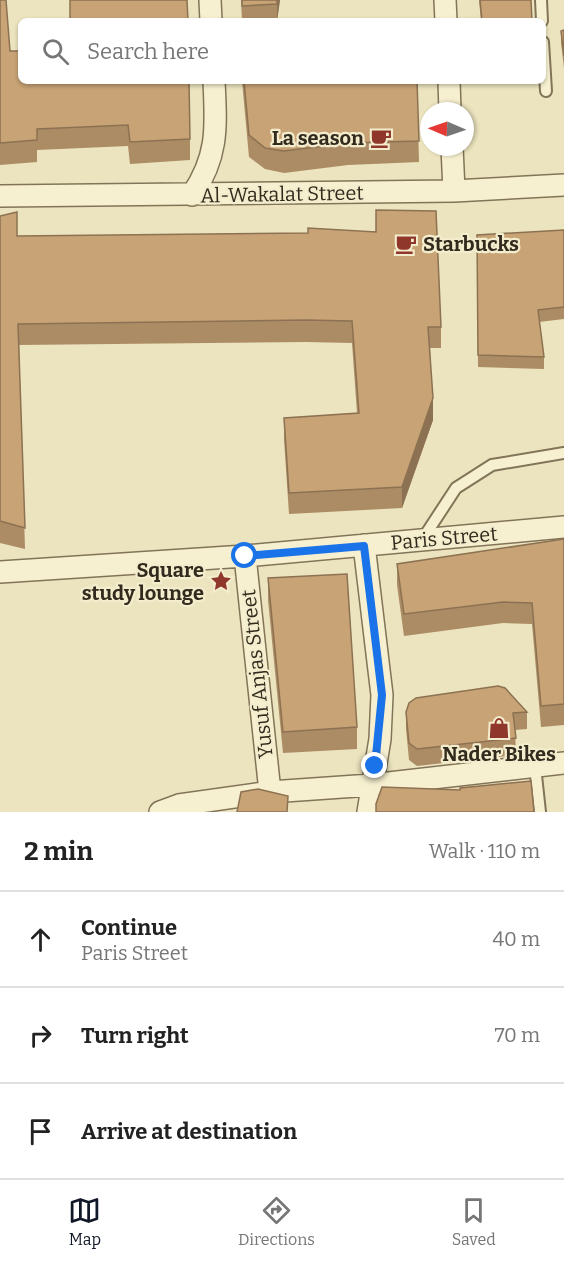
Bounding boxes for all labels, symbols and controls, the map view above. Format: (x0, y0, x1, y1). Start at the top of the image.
search box (18, 18, 546, 84)
icon: search (39, 35, 72, 68)
text: Search here (87, 38, 209, 65)
north arrow (420, 102, 474, 156)
place label: La season (272, 126, 364, 150)
cafe icon: La season (369, 126, 393, 150)
street label: Al-Wakalat Street (200, 181, 364, 207)
cafe icon: Starbucks (394, 232, 418, 256)
place label: Starbucks (423, 232, 519, 256)
street label: Paris Street (390, 521, 498, 555)
route start (231, 542, 257, 568)
place label: Square study lounge (82, 558, 204, 605)
place icon: Square study lounge (209, 569, 233, 593)
street label: Yusuf Anjas Street (236, 588, 279, 760)
shop icon: Nader Bikes (487, 716, 511, 740)
place label: Nader Bikes (442, 742, 556, 766)
route end (361, 752, 387, 778)
text: 2 min (24, 836, 93, 867)
text: Walk · 110 m (429, 839, 540, 863)
text: Continue (81, 914, 177, 941)
icon: ahead (24, 923, 57, 956)
text: 40 m (492, 927, 540, 951)
text: Paris Street (81, 941, 188, 965)
icon: right (24, 1019, 57, 1052)
text: Turn right (81, 1022, 189, 1049)
text: 70 m (494, 1023, 540, 1047)
icon: arrive (24, 1115, 57, 1148)
text: Arrive at destination (81, 1118, 297, 1145)
tab: Map (68, 1194, 101, 1249)
tab: Directions (238, 1194, 315, 1249)
tab: Saved (452, 1194, 496, 1249)

